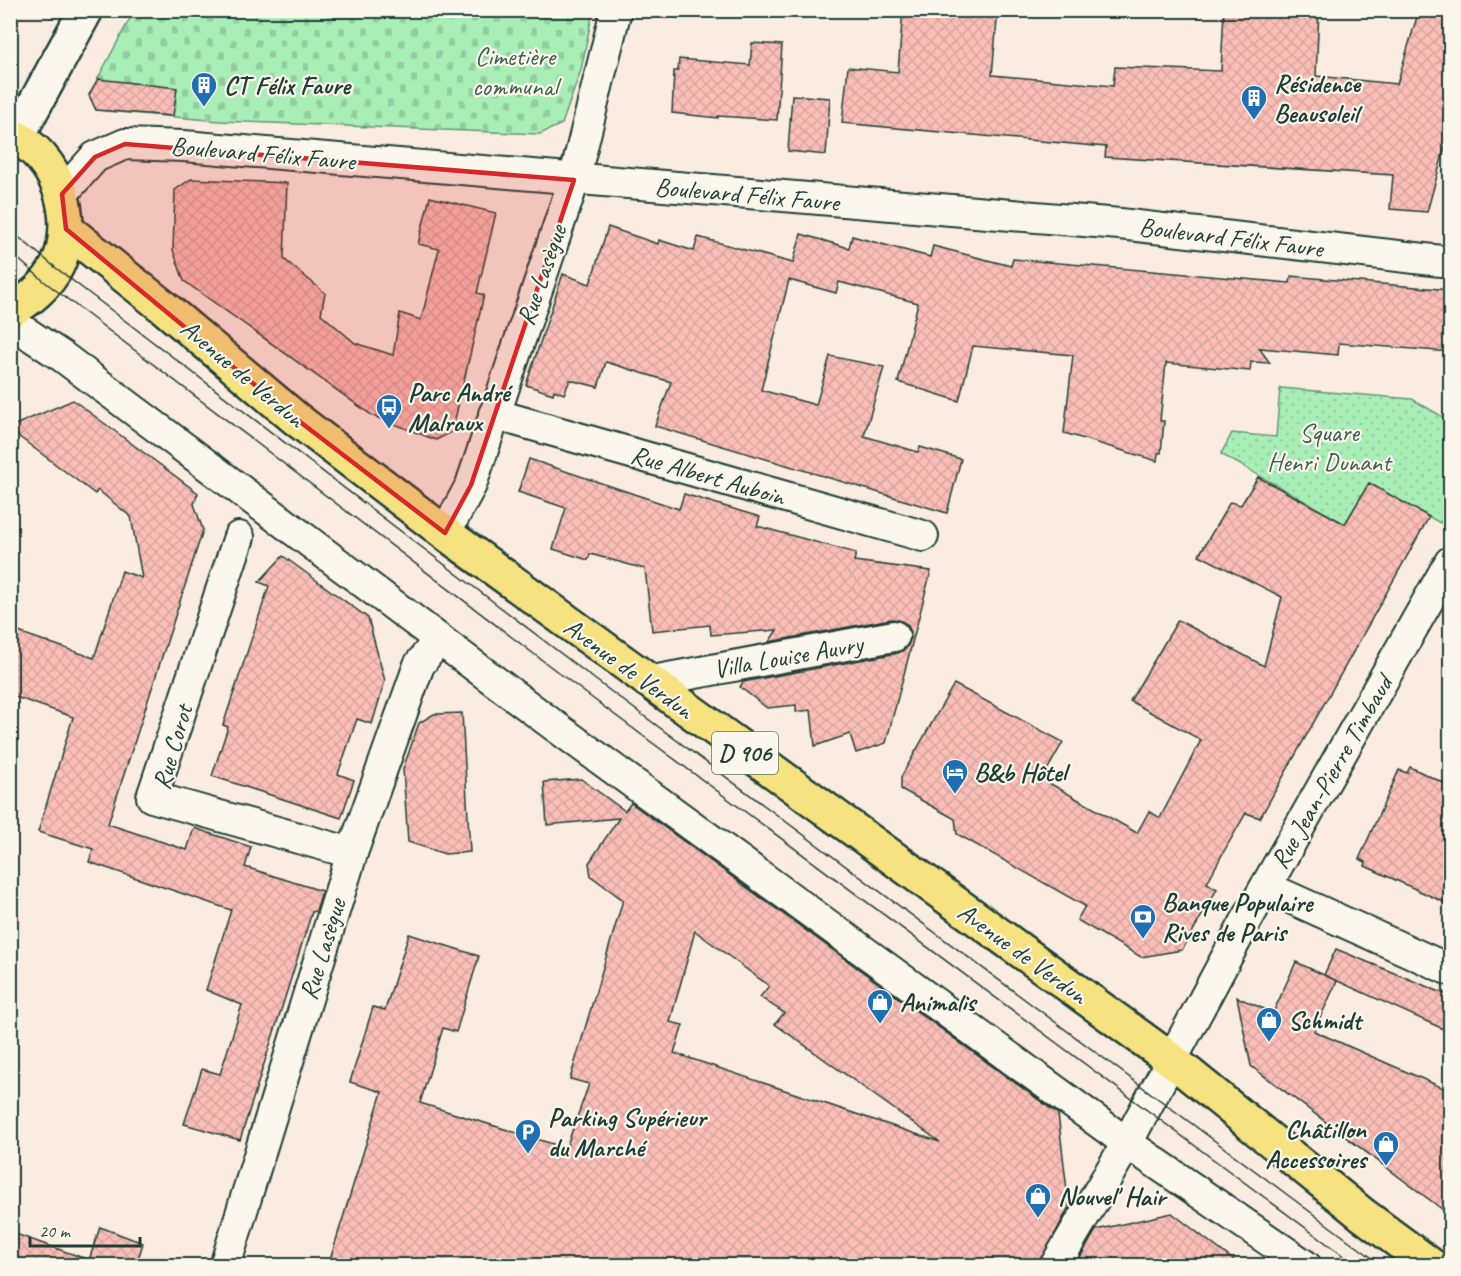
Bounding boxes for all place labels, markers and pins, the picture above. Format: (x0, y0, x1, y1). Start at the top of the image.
place label: Résidence Beausoleil (1274, 67, 1363, 130)
place label: CT Félix Faure (224, 69, 352, 102)
building icon: CT Félix Faure (189, 70, 219, 108)
building icon: Résidence Beausoleil (1239, 83, 1269, 121)
place label: Parc André Malraux (408, 376, 514, 439)
bus stop icon: Parc André Malraux (374, 392, 404, 430)
place label: B&b Hôtel (974, 756, 1070, 789)
hotel icon: B&b Hôtel (940, 757, 970, 795)
place label: Banque Populaire Rives de Paris (1162, 886, 1315, 949)
bank icon: Banque Populaire Rives de Paris (1128, 902, 1158, 940)
place label: Animalis (900, 986, 978, 1019)
shop icon: Animalis (865, 987, 895, 1025)
place label: Schmidt (1288, 1004, 1364, 1037)
shop icon: Schmidt (1254, 1005, 1284, 1043)
place label: Parking Supérieur du Marché (548, 1101, 708, 1164)
place label: Châtillon Accessoires (1265, 1113, 1369, 1176)
parking icon: Parking Supérieur du Marché (513, 1117, 543, 1155)
shop icon: Châtillon Accessoires (1371, 1129, 1401, 1167)
place label: Nouvel' Hair (1058, 1180, 1168, 1213)
shop icon: Nouvel' Hair (1023, 1181, 1053, 1219)

